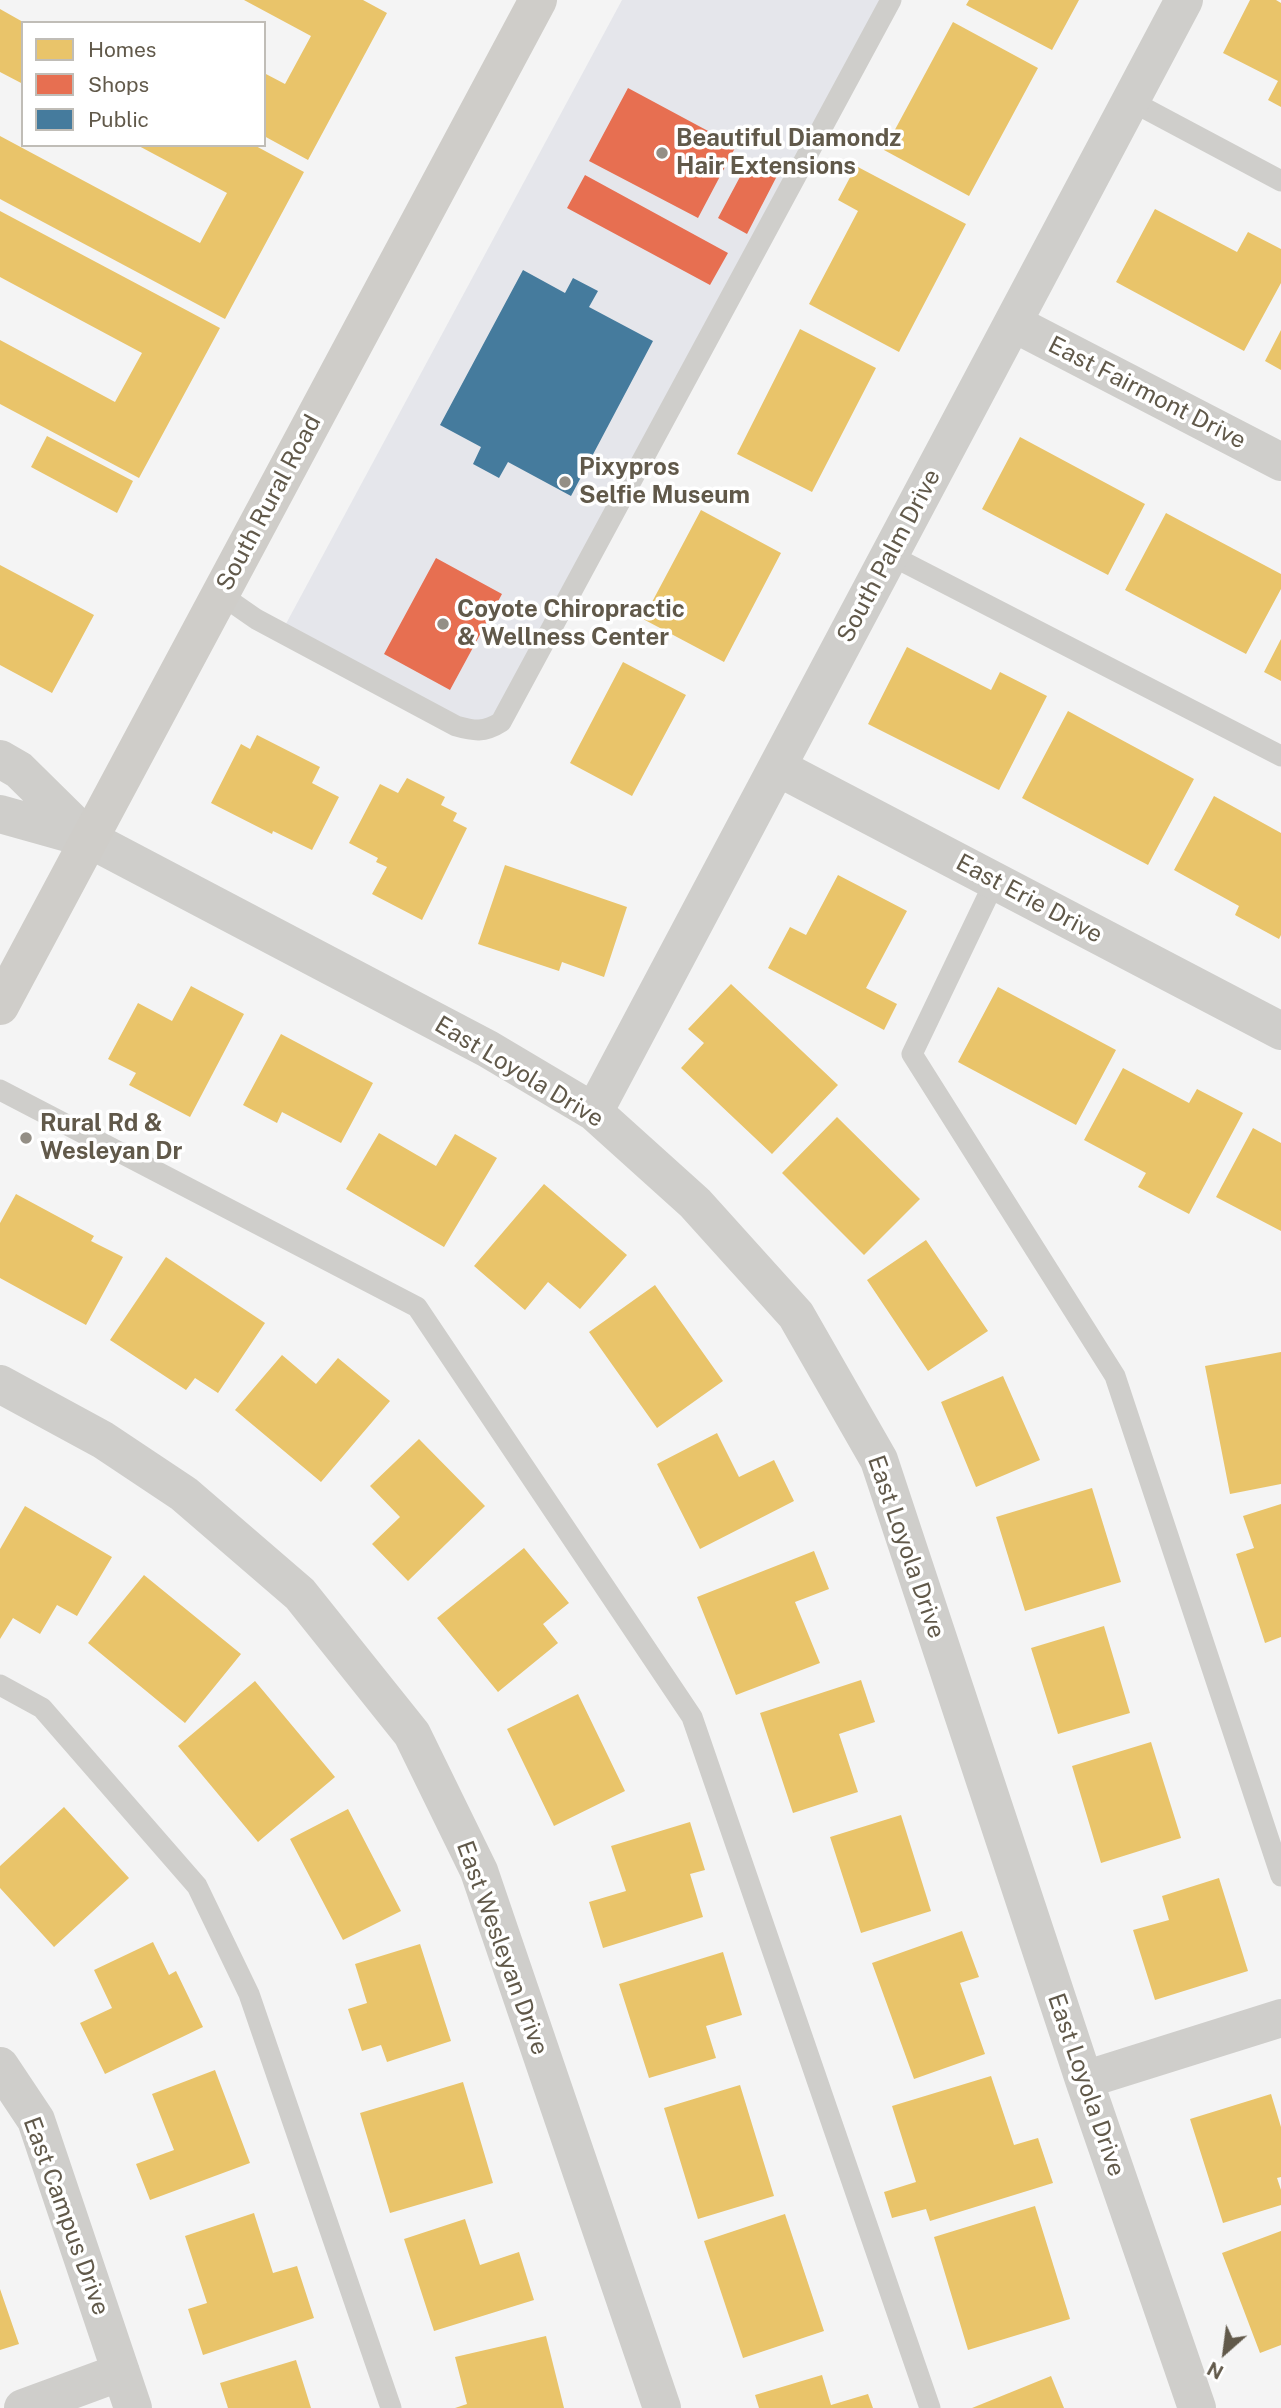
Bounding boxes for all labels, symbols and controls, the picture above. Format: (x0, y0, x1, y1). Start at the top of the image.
legend (21, 21, 266, 147)
text: Homes (88, 37, 156, 62)
text: Shops (88, 72, 149, 97)
text: Public (88, 107, 149, 132)
place label: Beautiful Diamondz Hair Extensions (676, 125, 901, 181)
marker: Beautiful Diamondz Hair Extensions (654, 145, 670, 161)
street label: East Fairmont Drive (1043, 331, 1251, 455)
street label: South Rural Road (211, 410, 327, 596)
place label: Pixypros Selfie Museum (579, 454, 750, 510)
street label: South Palm Drive (831, 464, 947, 648)
marker: Pixypros Selfie Museum (557, 474, 573, 490)
place label: Coyote Chiropractic & Wellness Center (457, 596, 685, 652)
marker: Coyote Chiropractic & Wellness Center (435, 616, 451, 632)
street label: East Erie Drive (951, 848, 1107, 950)
street label: East Loyola Drive (429, 1010, 609, 1134)
place label: Rural Rd & Wesleyan Dr (40, 1110, 182, 1166)
marker: Rural Rd & Wesleyan Dr (18, 1130, 34, 1146)
street label: East Loyola Drive (861, 1452, 951, 1642)
street label: East Wesleyan Drive (450, 1837, 554, 2059)
street label: East Loyola Drive (1041, 1990, 1131, 2180)
street label: East Campus Drive (17, 2113, 115, 2319)
north arrow (1190, 2317, 1260, 2387)
text: N (1203, 2357, 1227, 2384)

